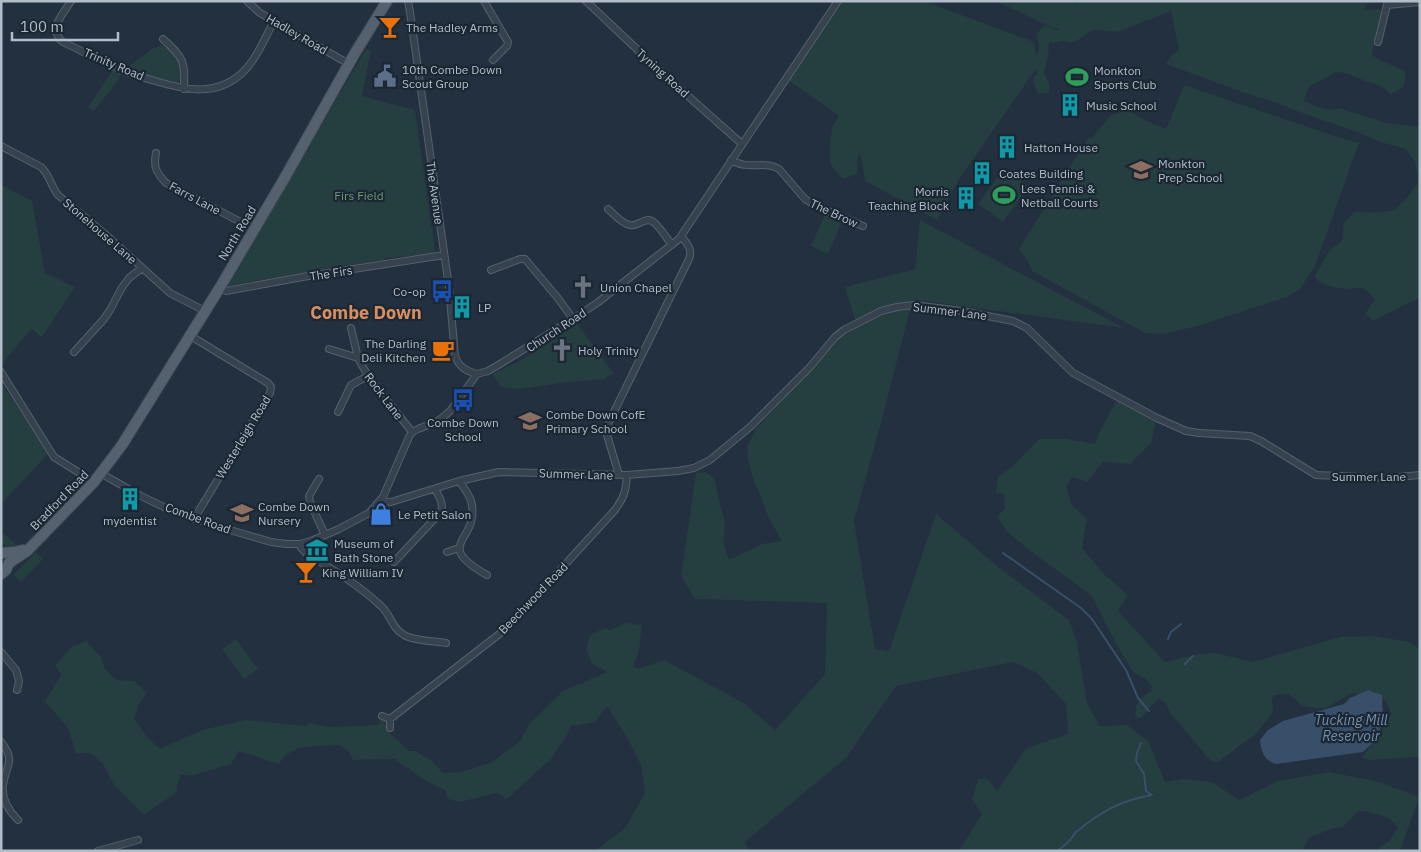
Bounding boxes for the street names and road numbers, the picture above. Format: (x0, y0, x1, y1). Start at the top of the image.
street label: Hadley Road (264, 10, 330, 58)
street label: Trinity Road (82, 45, 146, 83)
street label: Tyning Road (634, 45, 692, 101)
street label: The Avenue (423, 161, 447, 226)
street label: Farrs Lane (167, 178, 224, 218)
street label: Stonehouse Lane (60, 195, 140, 267)
street label: The Brow (808, 195, 860, 231)
street label: North Road (215, 203, 259, 263)
street label: The Firs (309, 262, 354, 284)
street label: Summer Lane (912, 299, 988, 323)
street label: Church Road (523, 305, 589, 355)
street label: Rock Lane (361, 369, 407, 423)
street label: Westerleigh Road (212, 393, 274, 481)
street label: Summer Lane (539, 465, 614, 483)
street label: Bradford Road (27, 467, 91, 533)
street label: Summer Lane (1332, 469, 1407, 484)
street label: Combe Road (163, 499, 233, 537)
street label: Beechwood Road (495, 559, 571, 637)

